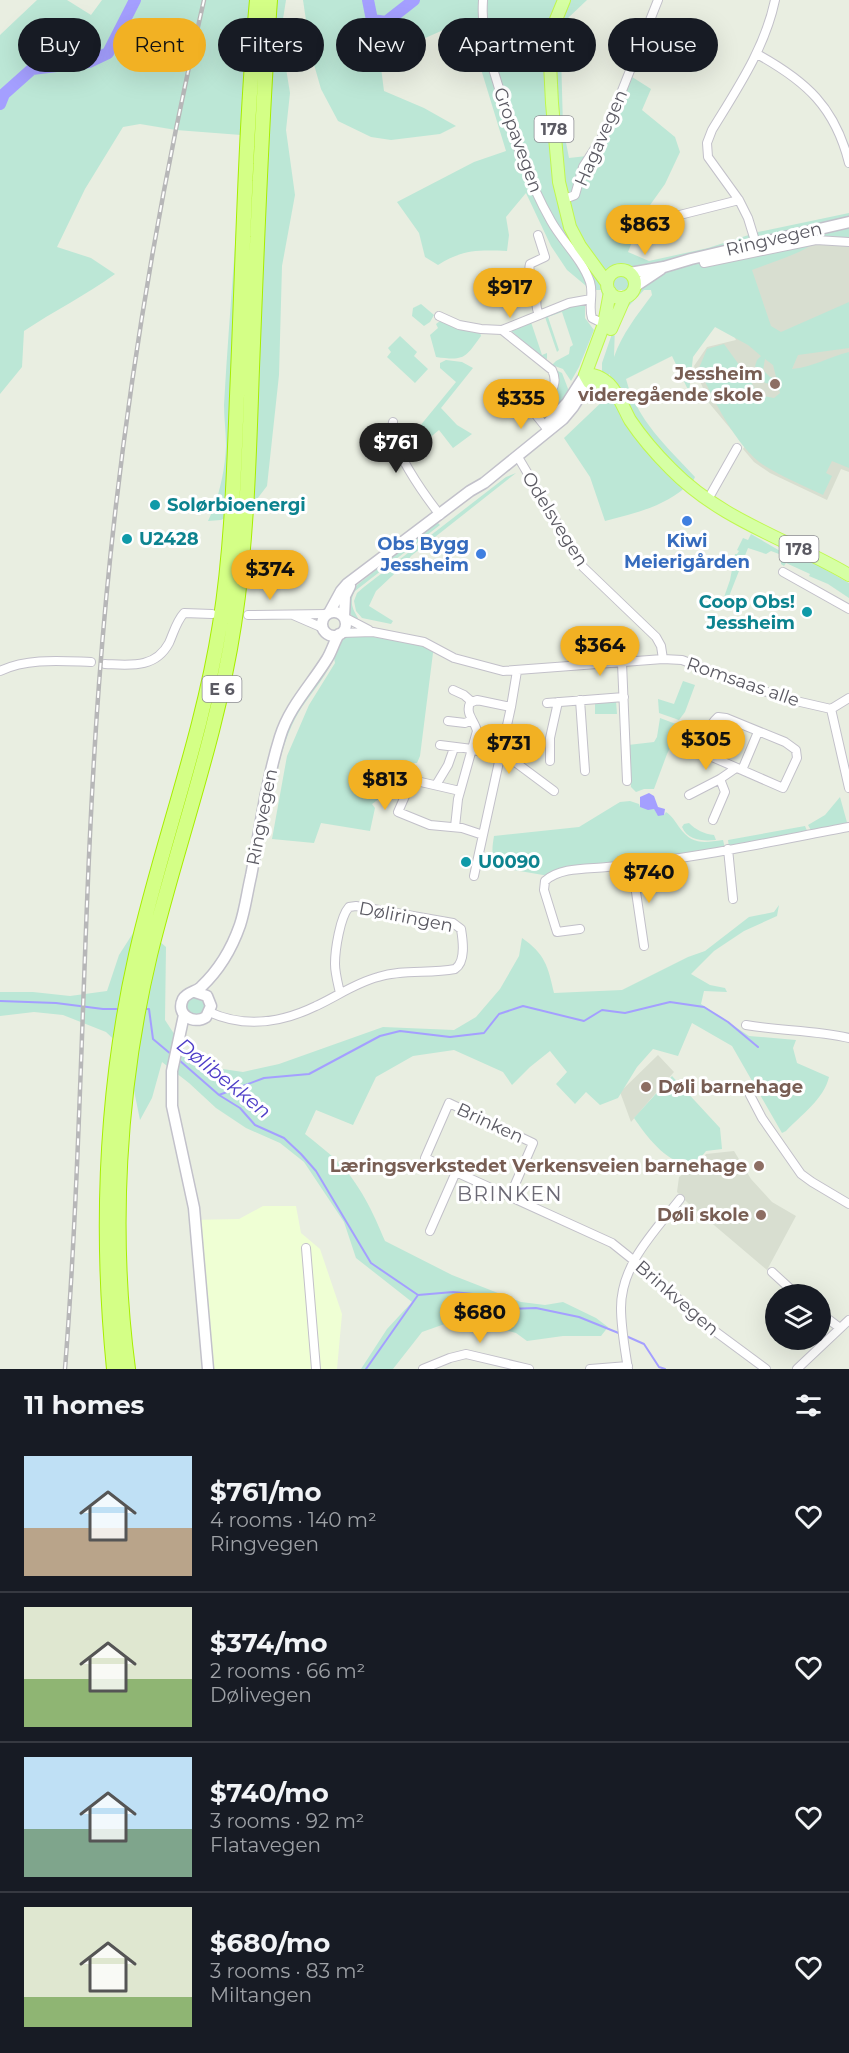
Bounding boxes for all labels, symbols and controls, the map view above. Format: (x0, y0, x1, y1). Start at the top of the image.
chip: Buy (18, 18, 101, 72)
chip: Rent (113, 18, 206, 72)
chip: Filters (218, 18, 324, 72)
chip: New (336, 18, 426, 72)
chip: Apartment (438, 18, 596, 72)
chip: House (608, 18, 718, 72)
street label: Gropavegen (489, 84, 547, 196)
street label: Hagavegen (570, 86, 632, 190)
road number: 178 (534, 116, 574, 142)
pin: $863 (609, 205, 681, 256)
text: $863 (620, 212, 670, 236)
street label: Ringvegen (724, 217, 824, 261)
pin: $917 (474, 268, 546, 319)
text: $917 (487, 275, 533, 299)
place label: Jessheim videregående skole (577, 363, 763, 406)
marker: Jessheim videregående skole (768, 377, 782, 391)
pin: $335 (485, 379, 557, 430)
text: $335 (497, 386, 545, 410)
pin: $761 (360, 423, 432, 474)
text: $761 (373, 430, 419, 454)
street label: Odelsvegen (517, 468, 593, 570)
place label: Solørbioenergi (167, 494, 306, 516)
marker: Solørbioenergi (148, 498, 162, 512)
marker: Kiwi Meierigården (680, 514, 694, 528)
place label: U2428 (139, 528, 199, 550)
place label: Kiwi Meierigården (624, 530, 750, 573)
marker: U2428 (120, 532, 134, 546)
place label: Obs Bygg Jessheim (377, 533, 469, 576)
road number: 178 (780, 536, 818, 562)
marker: Obs Bygg Jessheim (474, 547, 488, 561)
pin: $374 (234, 550, 306, 601)
text: $374 (245, 557, 295, 581)
place label: Coop Obs! Jessheim (699, 591, 795, 634)
marker: Coop Obs! Jessheim (800, 605, 814, 619)
pin: $364 (564, 626, 636, 677)
text: $364 (574, 633, 626, 657)
street label: Romsaas alle (684, 652, 803, 712)
road number: E 6 (202, 676, 242, 702)
pin: $305 (670, 720, 742, 771)
pin: $731 (473, 724, 545, 775)
text: $305 (681, 727, 731, 751)
text: $731 (487, 731, 531, 755)
pin: $813 (349, 760, 421, 811)
street label: Ringvegen (242, 767, 282, 867)
text: $813 (362, 767, 408, 791)
place label: U0090 (478, 851, 540, 873)
pin: $740 (613, 853, 685, 904)
marker: U0090 (459, 855, 473, 869)
text: $740 (623, 860, 675, 884)
street label: Døliringen (357, 897, 455, 937)
water label: Dølibekken (172, 1033, 276, 1123)
place label: Døli barnehage (658, 1076, 803, 1098)
marker: Døli barnehage (639, 1080, 653, 1094)
street label: Brinken (453, 1098, 527, 1148)
place label: Læringsverkstedet Verkensveien barnehage (330, 1155, 747, 1177)
marker: Læringsverkstedet Verkensveien barnehage (752, 1159, 766, 1173)
district label: BRINKEN (457, 1182, 563, 1206)
place label: Døli skole (657, 1204, 749, 1226)
marker: Døli skole (754, 1208, 768, 1222)
street label: Brinkvegen (631, 1256, 723, 1340)
map controls (765, 1284, 831, 1350)
button: layers (765, 1284, 831, 1350)
pin: $680 (444, 1293, 516, 1344)
text: $680 (454, 1300, 506, 1324)
text: 11 homes (24, 1389, 144, 1421)
icon: filters (792, 1389, 825, 1422)
text: $761/mo (210, 1476, 322, 1508)
icon: home (72, 1480, 144, 1552)
icon: heart (792, 1500, 825, 1533)
text: 4 rooms · 140 m² (210, 1508, 377, 1532)
text: Ringvegen (210, 1532, 319, 1556)
text: $374/mo (210, 1627, 328, 1659)
icon: home (72, 1631, 144, 1703)
icon: heart (792, 1651, 825, 1684)
text: 2 rooms · 66 m² (210, 1659, 365, 1683)
text: Dølivegen (210, 1683, 312, 1707)
text: $740/mo (210, 1777, 329, 1809)
icon: home (72, 1781, 144, 1853)
icon: heart (792, 1801, 825, 1834)
text: 3 rooms · 92 m² (210, 1809, 364, 1833)
text: Flatavegen (210, 1833, 321, 1857)
text: $680/mo (210, 1927, 330, 1959)
icon: home (72, 1931, 144, 2003)
icon: heart (792, 1951, 825, 1984)
text: 3 rooms · 83 m² (210, 1959, 365, 1983)
text: Miltangen (210, 1983, 312, 2007)

